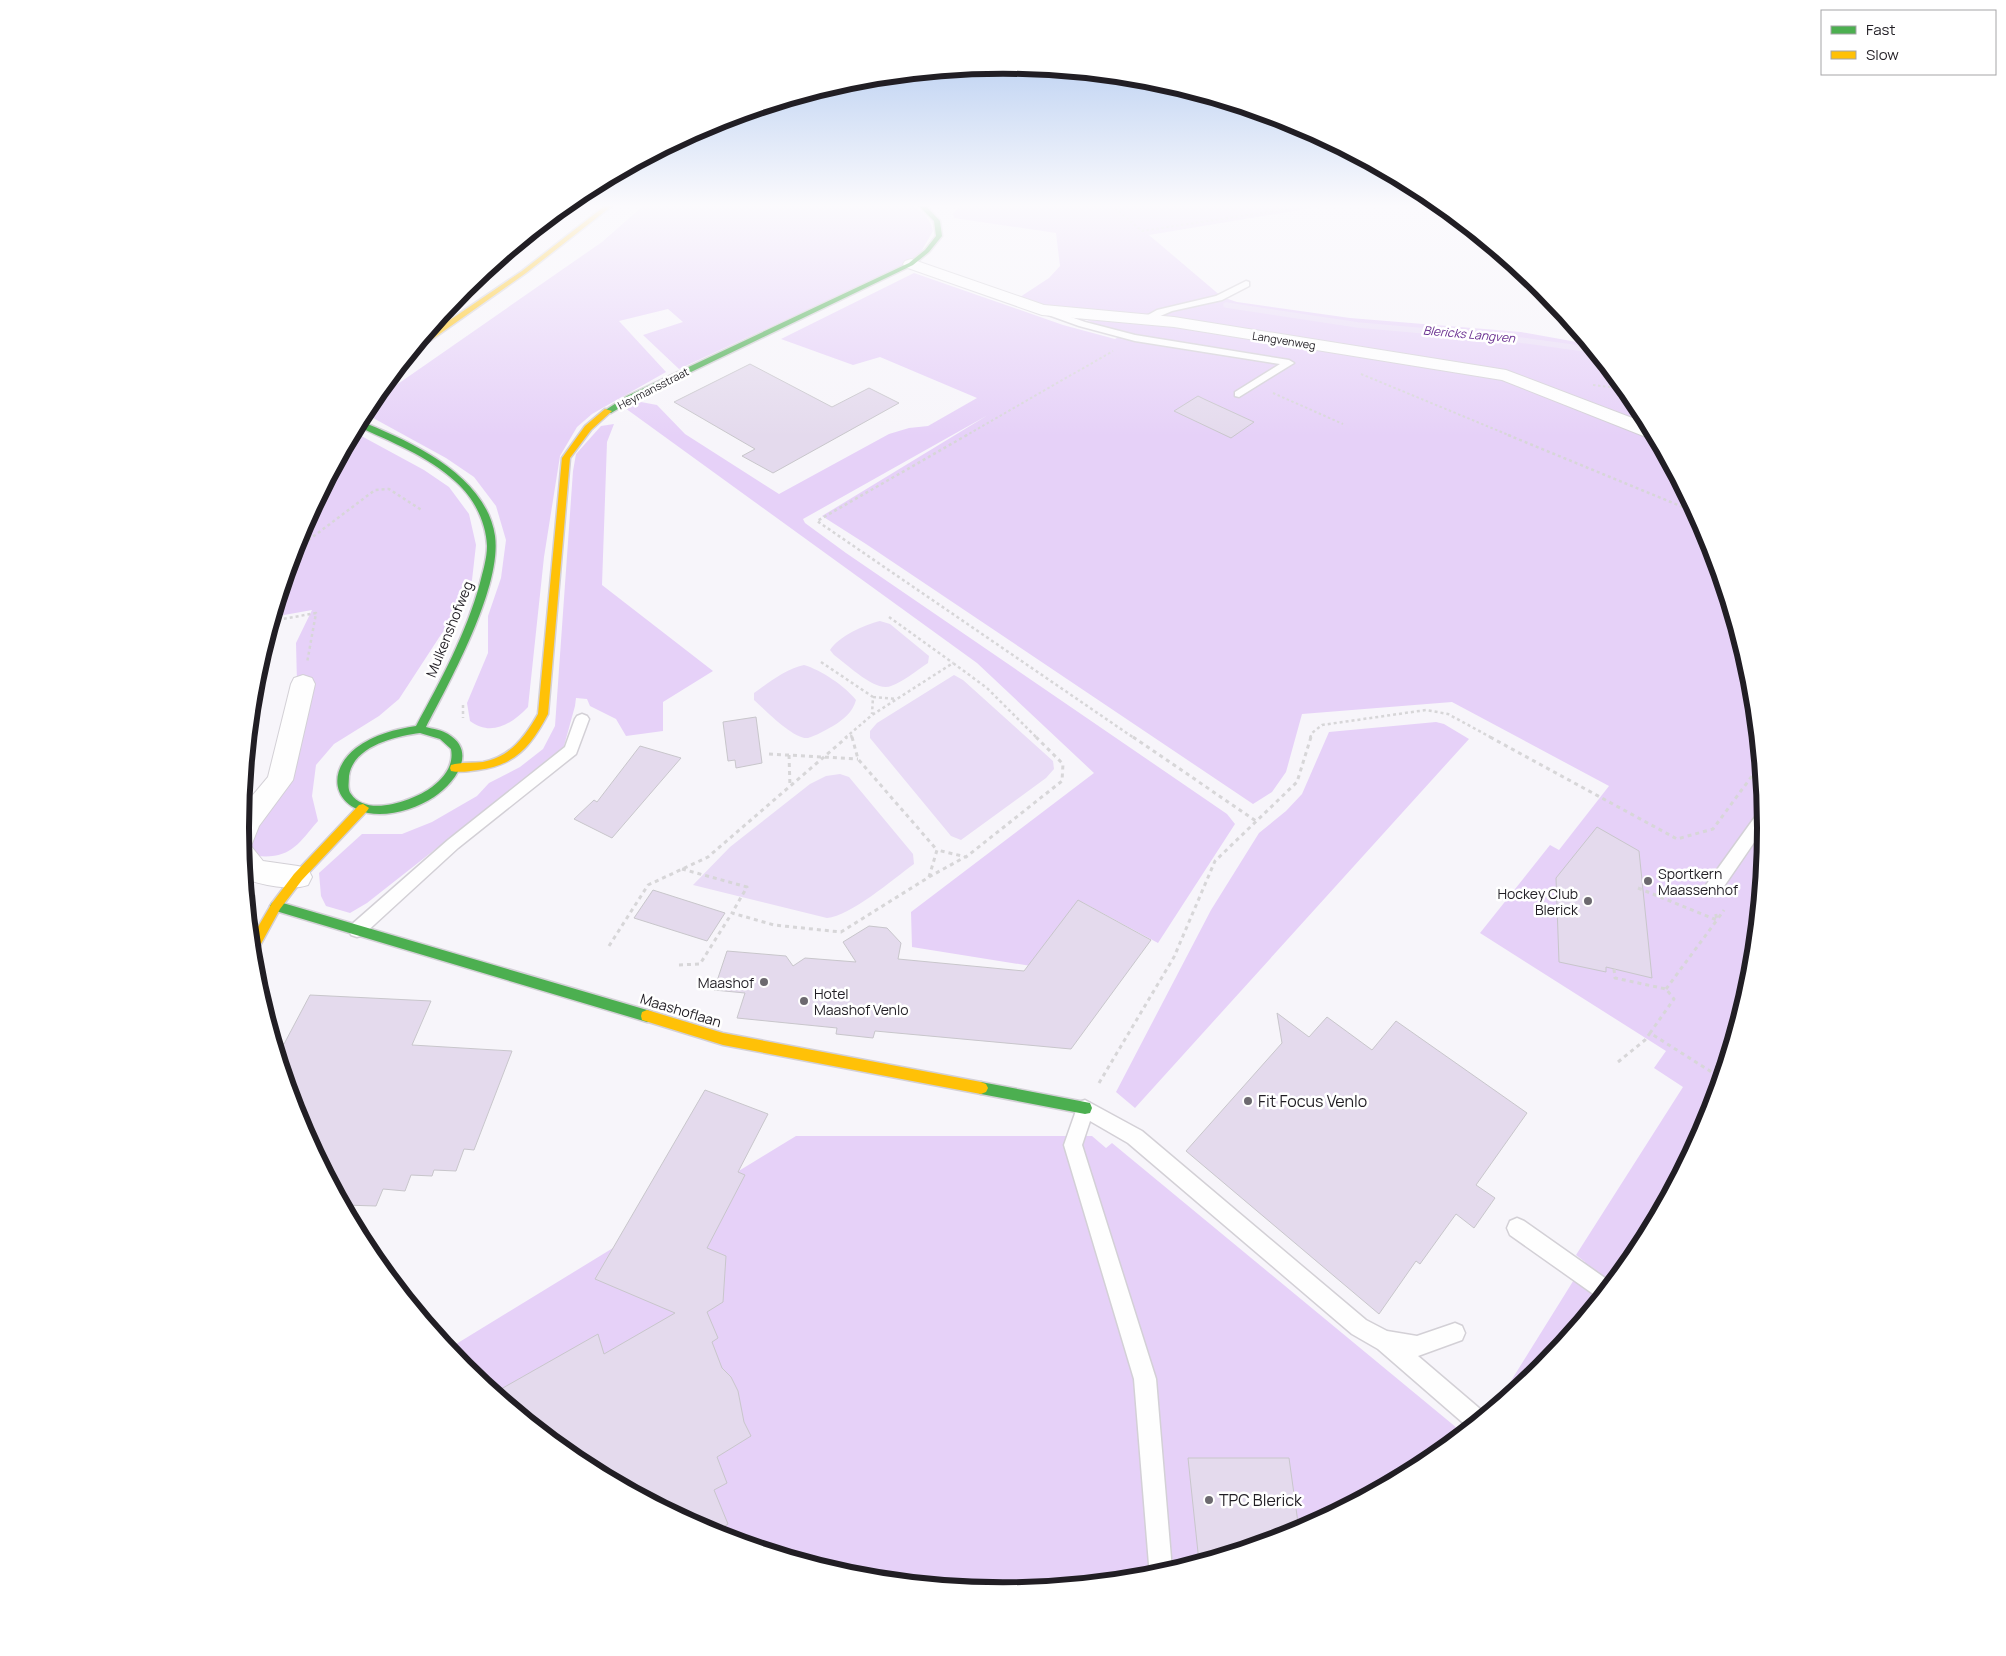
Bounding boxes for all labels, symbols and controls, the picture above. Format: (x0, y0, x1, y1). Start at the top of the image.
legend (1821, 10, 1996, 75)
text: Fast (1866, 19, 1895, 40)
text: Slow (1866, 44, 1899, 65)
water label: Blericks Langven (1422, 322, 1517, 347)
street label: Langvenweg (1251, 328, 1317, 352)
street label: Heymansstraat (615, 364, 691, 412)
street label: Mulkenshofweg (421, 578, 477, 680)
place label: Sportkern Maassenhof (1658, 864, 1738, 899)
marker: Sportkern Maassenhof (1642, 875, 1654, 887)
place label: Hockey Club Blerick (1497, 884, 1579, 919)
marker: Hockey Club Blerick (1582, 895, 1594, 907)
place label: Maashof (698, 973, 754, 992)
marker: Maashof (758, 976, 770, 988)
place label: Hotel Maashof Venlo (814, 984, 908, 1019)
street label: Maashoflaan (638, 989, 724, 1031)
marker: Hotel Maashof Venlo (798, 995, 810, 1007)
place label: Fit Focus Venlo (1258, 1090, 1367, 1112)
marker: Fit Focus Venlo (1242, 1095, 1254, 1107)
place label: TPC Blerick (1219, 1489, 1303, 1511)
marker: TPC Blerick (1203, 1494, 1215, 1506)

